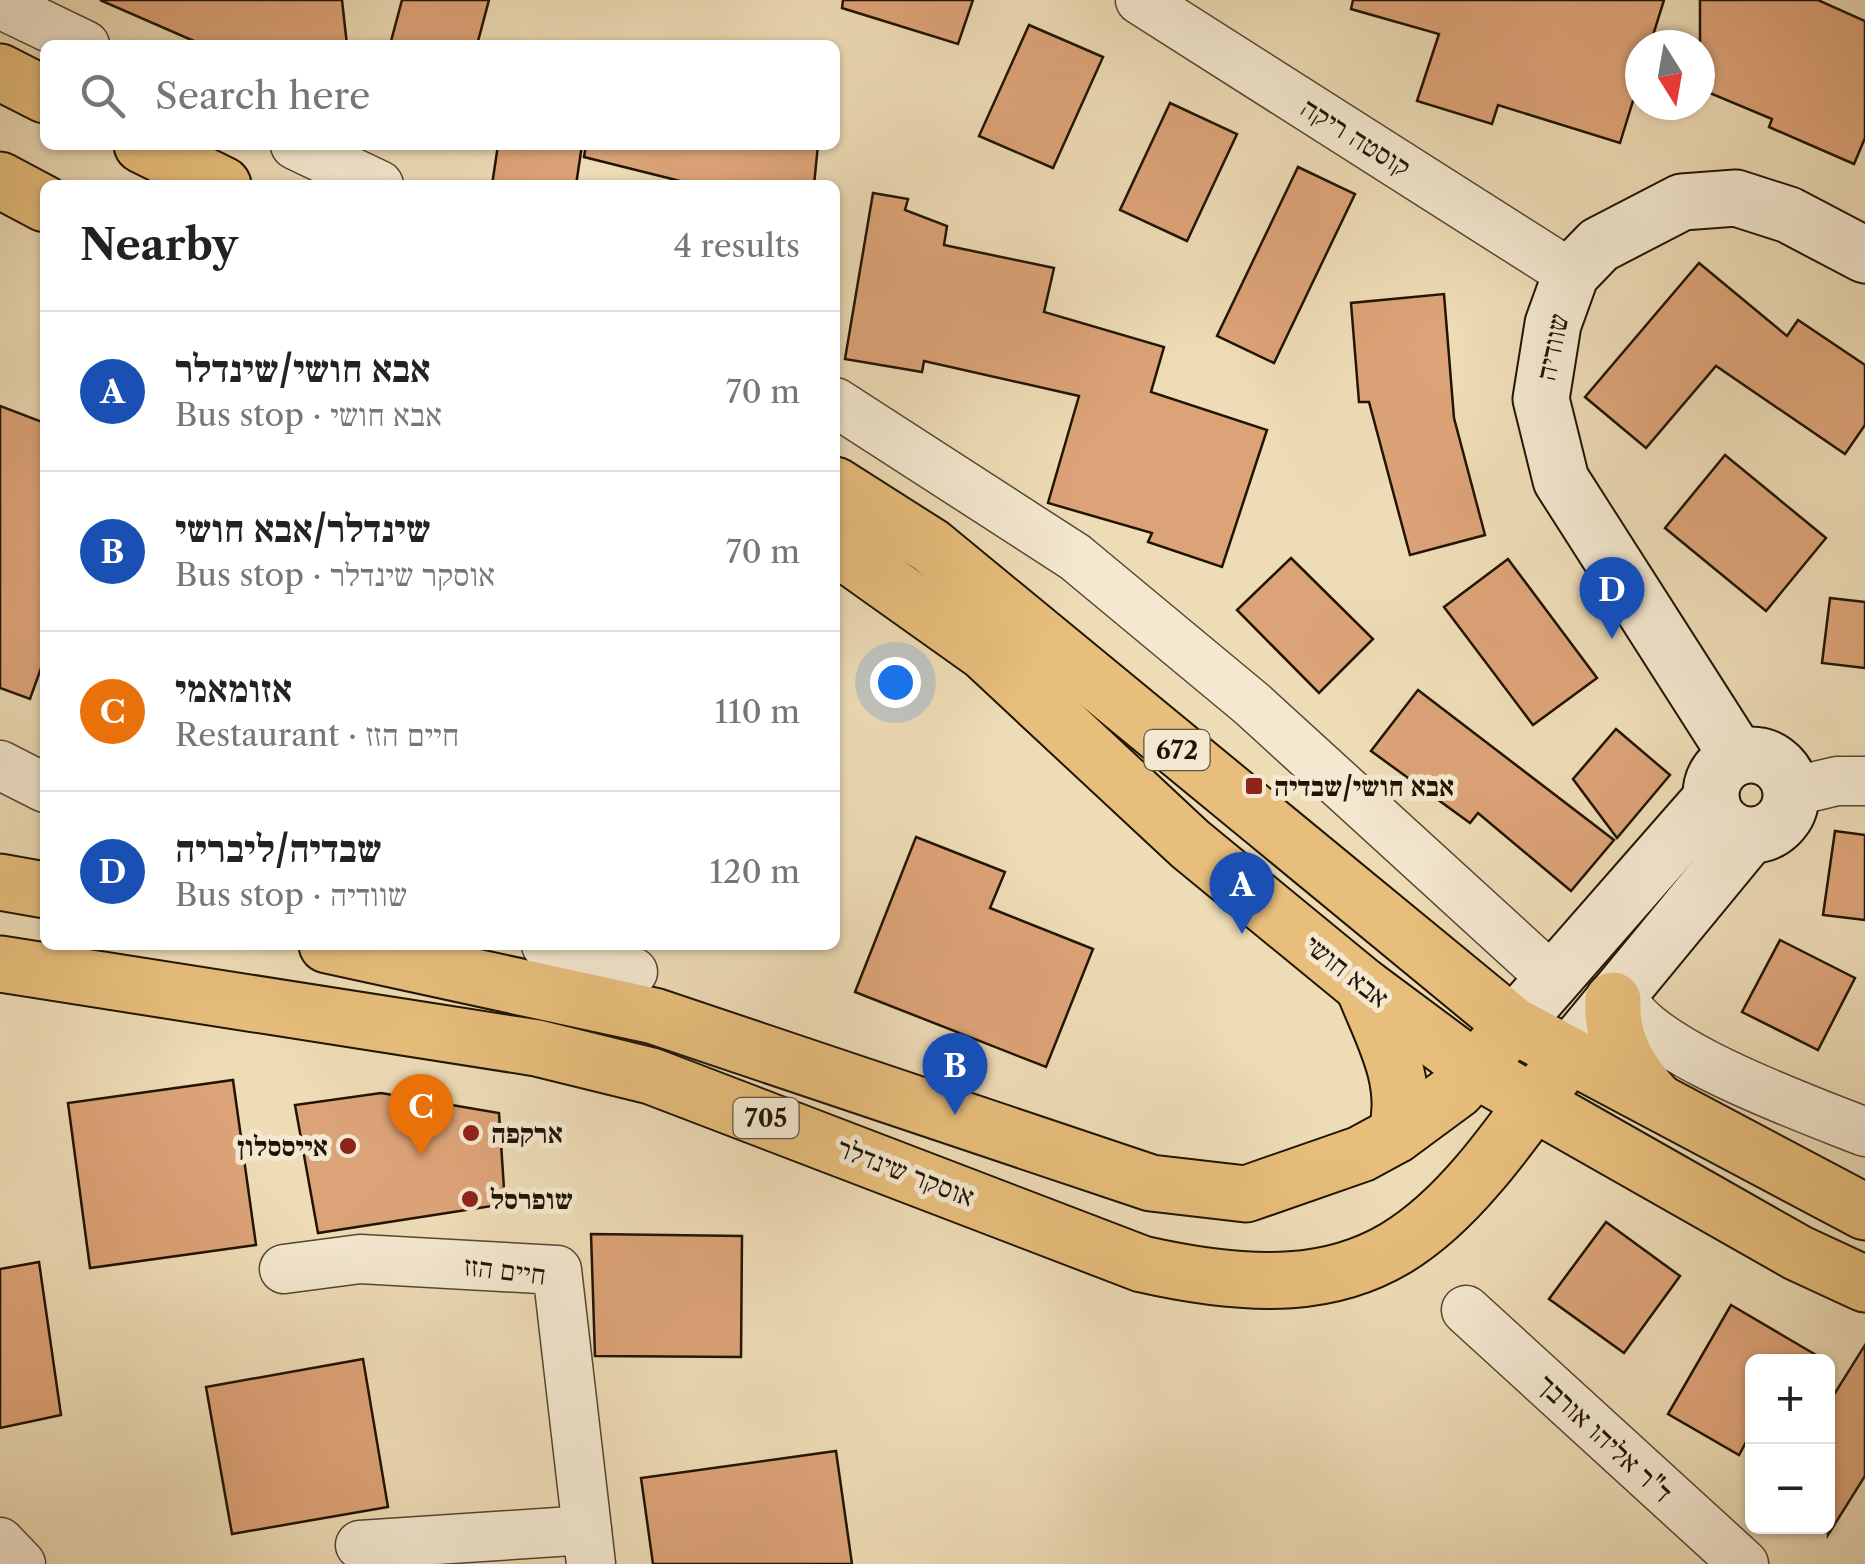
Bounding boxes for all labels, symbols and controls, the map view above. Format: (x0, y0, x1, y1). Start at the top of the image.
north arrow (1625, 30, 1715, 120)
search box (40, 40, 840, 150)
icon: search (75, 68, 130, 123)
text: Search here (155, 72, 370, 119)
street label: קוסטה ריקה (1295, 90, 1417, 184)
text: Nearby (80, 219, 238, 271)
text: 4 results (674, 226, 800, 265)
street label: שוודיה (1528, 310, 1576, 384)
text: אבא חושי/שינדלר (175, 345, 431, 392)
text: A (100, 372, 125, 411)
text: 70 m (726, 372, 800, 411)
text: Bus stop · אבא חושי (175, 395, 442, 434)
text: שינדלר/אבא חושי (175, 505, 431, 552)
text: B (101, 532, 124, 571)
text: 70 m (726, 532, 800, 571)
text: Bus stop · אוסקר שינדלר (175, 555, 495, 594)
pin: D (1580, 556, 1644, 639)
your location (870, 657, 921, 708)
text: אזומאמי (175, 665, 293, 712)
text: C (100, 692, 125, 731)
text: 110 m (714, 692, 800, 731)
text: Restaurant · חיים הזז (175, 715, 459, 754)
road number: 672 (1144, 730, 1210, 770)
place label: אבא חושי/שבדיה (1274, 769, 1454, 803)
marker: אבא חושי/שבדיה (1243, 775, 1265, 797)
text: שבדיה/ליבריה (175, 825, 382, 872)
text: D (99, 852, 126, 891)
text: 120 m (710, 852, 800, 891)
pin: A (1210, 852, 1274, 934)
text: Bus stop · שוודיה (175, 875, 407, 914)
street label: אבא חושי (1298, 927, 1396, 1015)
pin: B (922, 1032, 988, 1115)
pin: C (388, 1074, 454, 1156)
road number: 705 (734, 1098, 798, 1138)
place label: ארקפה (491, 1116, 563, 1150)
marker: ארקפה (460, 1122, 482, 1144)
place label: אייססלון (237, 1129, 328, 1163)
street label: אוסקר שינדלר (832, 1130, 980, 1214)
marker: אייססלון (337, 1135, 359, 1157)
place label: שופרסל (490, 1182, 573, 1216)
marker: שופרסל (459, 1188, 481, 1210)
street label: חיים הזז (462, 1248, 548, 1292)
map controls (1745, 1354, 1835, 1534)
button: + (1745, 1354, 1835, 1444)
street label: ד"ר אליהו אורבך (1530, 1367, 1680, 1509)
button: − (1745, 1444, 1835, 1534)

